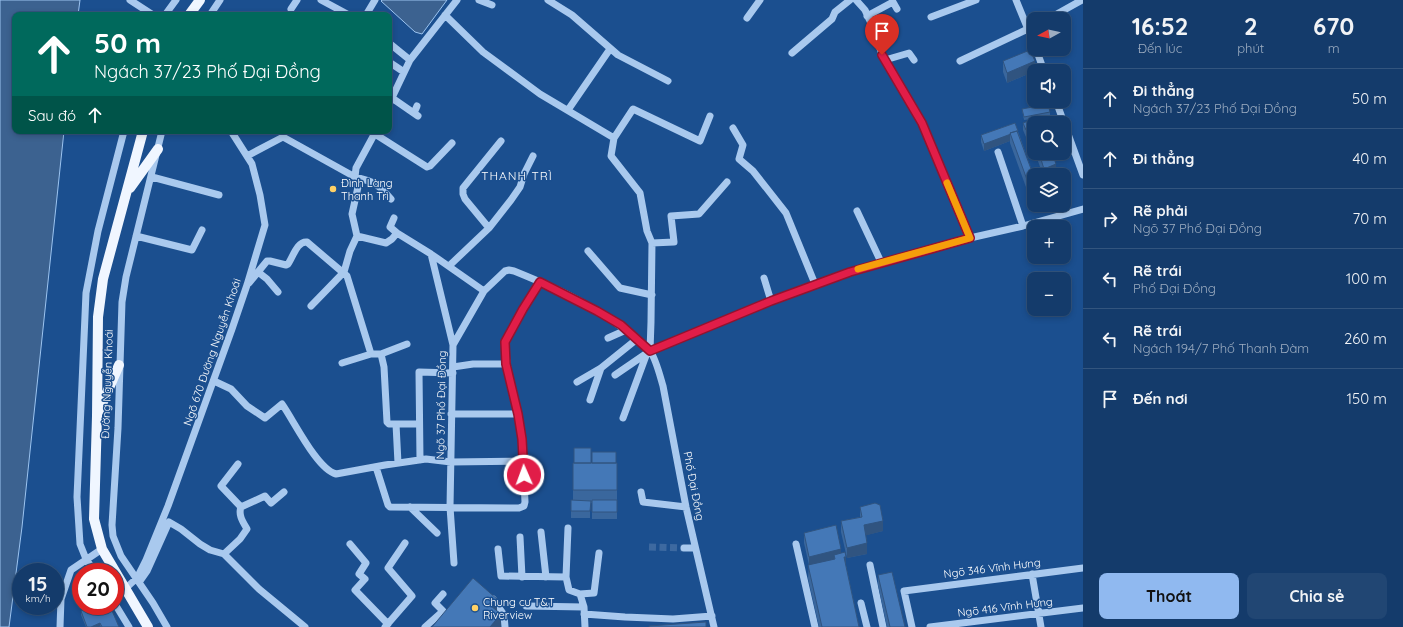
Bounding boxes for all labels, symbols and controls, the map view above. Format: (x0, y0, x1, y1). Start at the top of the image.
text: 16:52 (1132, 11, 1188, 41)
text: 2 (1244, 11, 1258, 41)
text: 670 (1313, 11, 1354, 41)
north arrow (1027, 12, 1071, 56)
map controls (1027, 12, 1071, 316)
pin (865, 14, 899, 55)
icon: arrive (871, 20, 893, 42)
text: 50 m (94, 25, 161, 60)
icon: ahead (28, 28, 80, 80)
text: Đến lúc (1138, 40, 1182, 56)
text: phút (1237, 40, 1264, 56)
text: m (1328, 40, 1340, 56)
text: Ngách 37/23 Phố Đại Đồng (94, 60, 321, 83)
button: sound (1027, 64, 1071, 108)
text: Đi thẳng (1133, 81, 1194, 100)
icon: ahead (1099, 88, 1121, 110)
text: 50 m (1352, 89, 1387, 108)
text: Ngách 37/23 Phố Đại Đồng (1133, 100, 1297, 116)
icon: ahead (84, 104, 106, 126)
text: Sau đó (28, 106, 76, 125)
button: search (1027, 116, 1071, 160)
icon: ahead (1099, 148, 1121, 170)
text: Đi thẳng (1133, 149, 1194, 168)
text: 40 m (1352, 149, 1387, 168)
district label: THANH TRÌ (481, 168, 553, 183)
button: layers (1027, 168, 1071, 212)
place label: Đình Làng Thanh Trì (341, 176, 393, 203)
marker: Đình Làng Thanh Trì (328, 184, 338, 194)
text: Rẽ phải (1133, 201, 1187, 220)
icon: right (1099, 208, 1121, 230)
text: 70 m (1353, 209, 1387, 228)
button: + (1027, 220, 1071, 264)
text: Ngõ 37 Phố Đại Đồng (1133, 220, 1262, 236)
text: Rẽ trái (1133, 261, 1182, 280)
icon: left (1099, 268, 1121, 290)
text: 100 m (1346, 269, 1387, 288)
button: − (1027, 272, 1071, 316)
street label: Ngõ 670 Đường Nguyễn Khoái (180, 277, 244, 427)
text: Phố Đại Đồng (1133, 280, 1216, 296)
text: Rẽ trái (1133, 321, 1182, 340)
icon: left (1099, 328, 1121, 350)
street label: Đường Nguyễn Khoái (98, 329, 116, 439)
text: 260 m (1344, 329, 1387, 348)
text: Ngách 194/7 Phố Thanh Đàm (1133, 340, 1309, 356)
street label: Ngõ 37 Phố Đại Đồng (433, 350, 449, 460)
icon: arrive (1099, 388, 1121, 410)
text: Đến nơi (1133, 389, 1188, 408)
text: 150 m (1347, 389, 1387, 408)
street label: Phố Đại Đồng (680, 450, 708, 522)
position arrow (503, 454, 545, 496)
street label: Ngõ 346 Vĩnh Hưng (943, 555, 1041, 581)
speed limit sign: 20 (72, 563, 124, 615)
text: 15 (28, 571, 48, 596)
button: Thoát (1099, 573, 1239, 619)
button: Chia sẻ (1247, 573, 1387, 619)
text: km/h (25, 592, 51, 605)
street label: Ngõ 416 Vĩnh Hưng (957, 594, 1053, 620)
place label: Chung cư T&T Riverview (483, 595, 555, 622)
marker: Chung cư T&T Riverview (470, 603, 480, 613)

